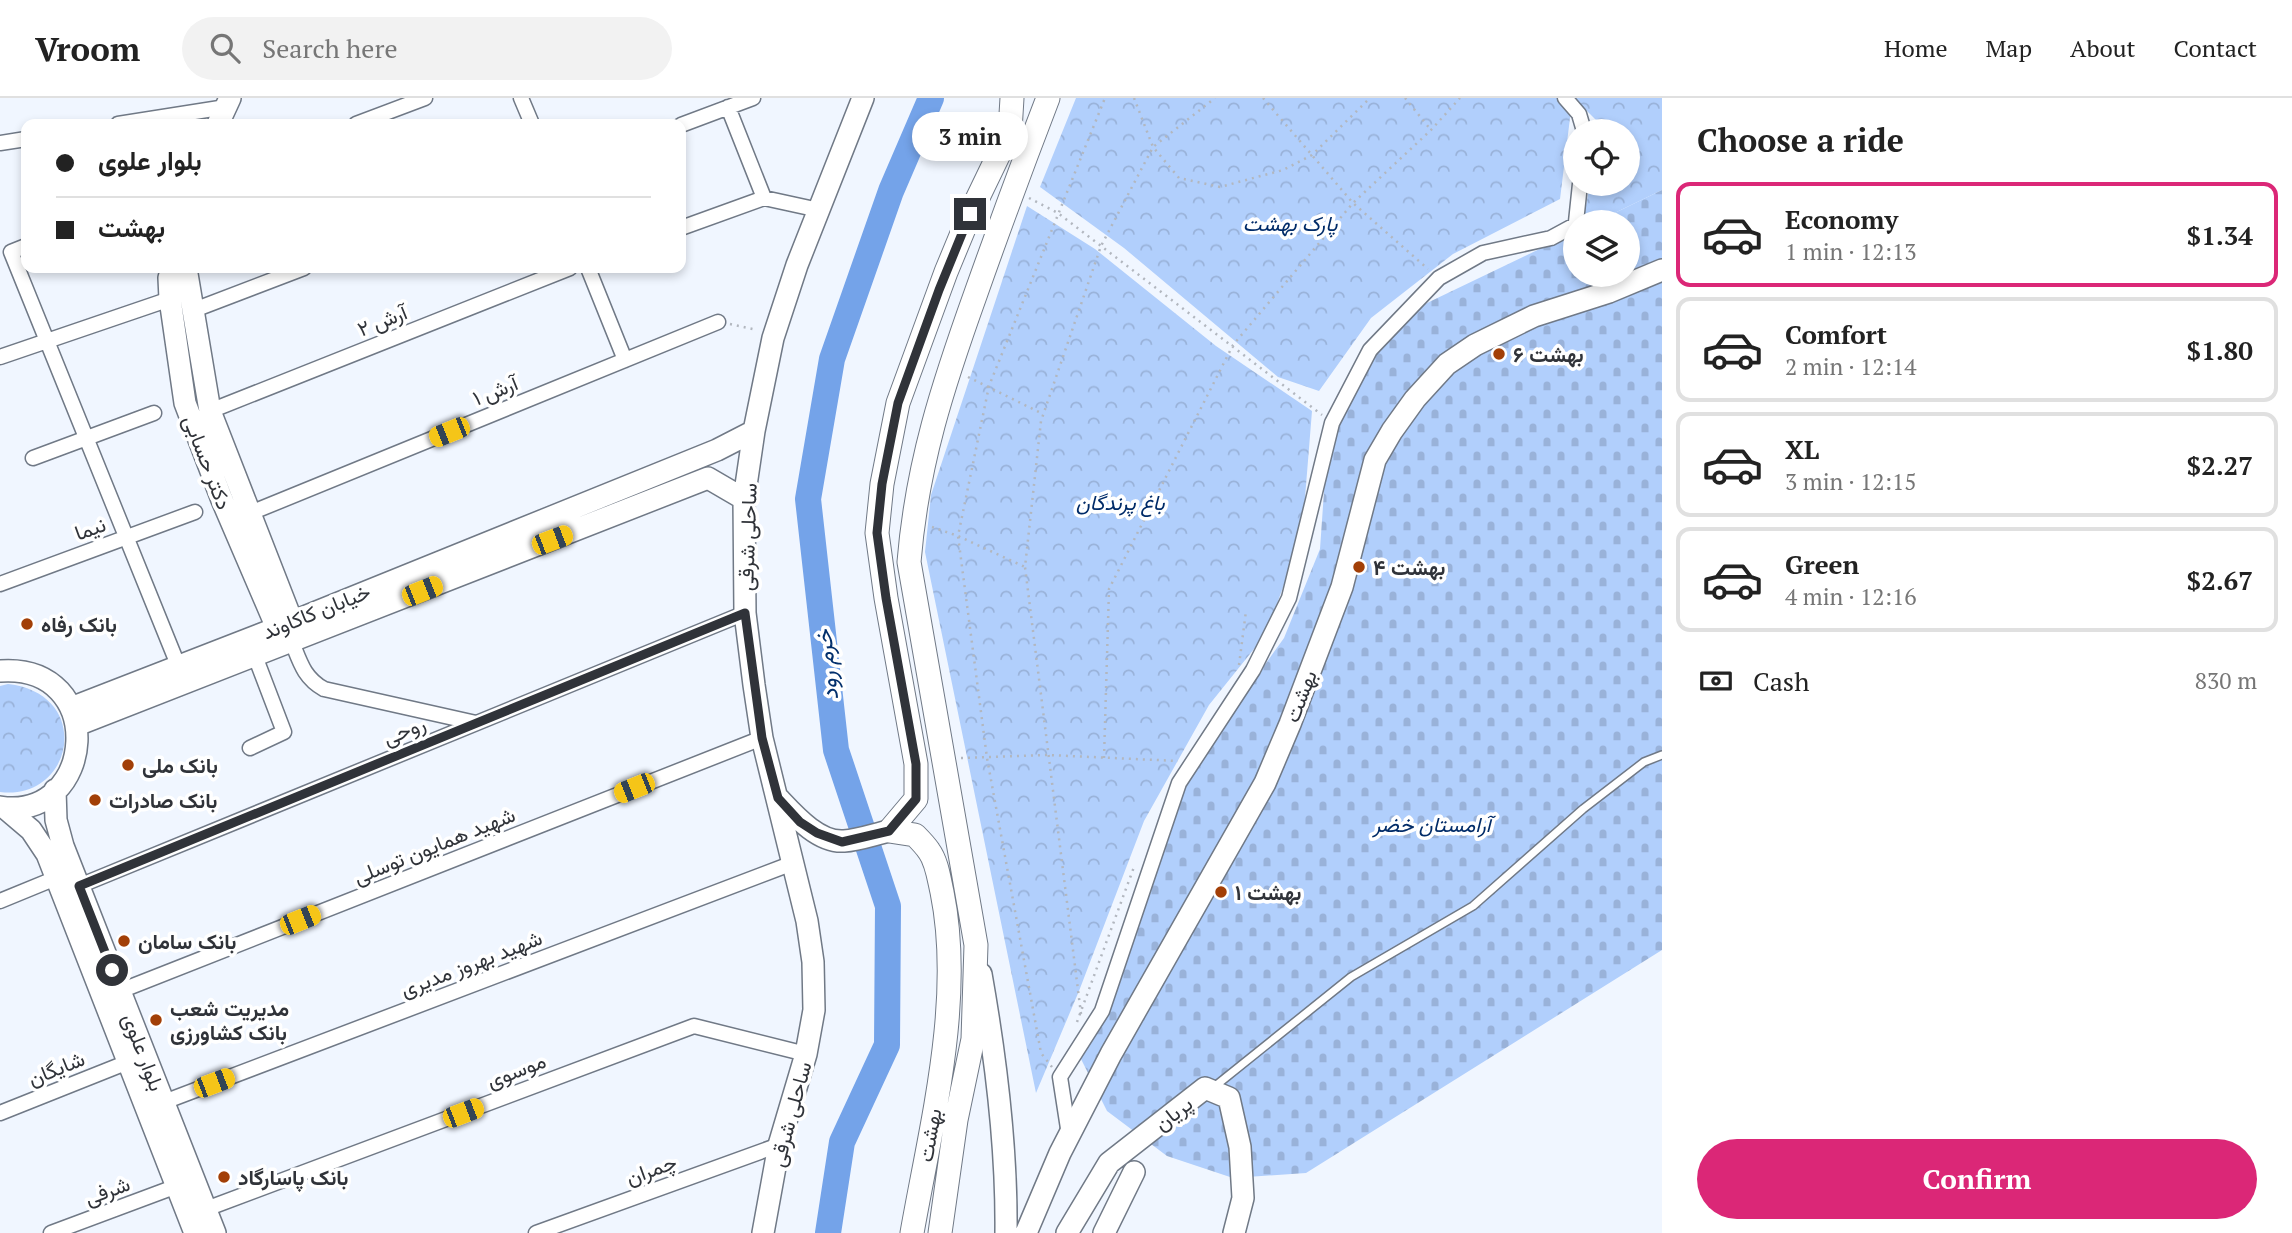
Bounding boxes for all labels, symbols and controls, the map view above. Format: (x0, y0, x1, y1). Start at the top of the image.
search box (182, 17, 672, 80)
text: Vroom (35, 27, 140, 70)
icon: search (206, 29, 244, 67)
text: Search here (262, 31, 397, 65)
text: Home (1884, 32, 1948, 64)
text: Map (1986, 32, 2032, 64)
text: About (2070, 32, 2136, 64)
text: Contact (2174, 32, 2257, 64)
callout: 3 min (912, 113, 1028, 162)
map controls (1563, 119, 1640, 287)
button: locate (1563, 119, 1640, 196)
text: Choose a ride (1697, 119, 1904, 161)
text: 3 min (939, 121, 1001, 152)
text: بلوار علوی (98, 143, 202, 177)
route end (954, 198, 986, 230)
text: Economy (1785, 202, 1898, 236)
icon: car (1701, 203, 1764, 266)
park label: پارک بهشت (1243, 209, 1338, 238)
text: بهشت (98, 210, 165, 244)
button: layers (1563, 210, 1640, 287)
text: $1.34 (2187, 218, 2253, 252)
text: 1 min · 12:13 (1785, 236, 1917, 267)
street label: آرش ۲ (353, 297, 413, 343)
text: Comfort (1785, 317, 1887, 351)
icon: car (1701, 318, 1764, 381)
text: $1.80 (2187, 333, 2253, 367)
place label: بهشت ۶ (1513, 340, 1584, 368)
marker: بهشت ۶ (1491, 346, 1507, 362)
text: 2 min · 12:14 (1785, 351, 1917, 382)
street label: آرش ۱ (468, 368, 524, 412)
street label: دکتر حسابی (177, 411, 239, 513)
car (426, 414, 473, 450)
text: XL (1785, 432, 1819, 466)
icon: car (1701, 433, 1764, 496)
text: $2.27 (2187, 448, 2253, 482)
text: 3 min · 12:15 (1785, 466, 1917, 497)
street label: ساحلی شرقی (731, 483, 763, 591)
park label: باغ پرندگان (1076, 488, 1165, 518)
street label: نیما (71, 510, 109, 546)
car (529, 523, 576, 557)
text: Green (1785, 547, 1859, 581)
icon: car (1701, 548, 1764, 611)
place label: بهشت ۴ (1373, 553, 1445, 581)
marker: بهشت ۴ (1351, 559, 1367, 575)
text: $2.67 (2187, 563, 2253, 597)
car (399, 573, 446, 609)
street label: خیابان کاکاوند (258, 577, 374, 645)
text: 4 min · 12:16 (1785, 581, 1917, 612)
place label: بانک رفاه (41, 610, 117, 638)
marker: بانک رفاه (19, 616, 35, 632)
water label: خرم رود (807, 628, 846, 702)
icon: cash (1697, 662, 1735, 700)
text: Cash (1753, 664, 1809, 698)
text: 830 m (2195, 665, 2257, 696)
street label: بهشت (1277, 666, 1323, 726)
street label: روحی (378, 709, 430, 751)
place label: بانک ملی (142, 751, 218, 779)
marker: بانک ملی (120, 757, 136, 773)
car (611, 770, 658, 806)
place label: بانک صادرات (109, 786, 217, 814)
marker: بانک صادرات (87, 792, 103, 808)
street label: شهید همایون توسلی (349, 800, 519, 890)
park label: آرامستان خضر (1371, 810, 1497, 838)
place label: بهشت ۱ (1235, 878, 1301, 906)
marker: بهشت ۱ (1213, 884, 1229, 900)
car (277, 902, 324, 938)
street label: شهید بهروز مدیری (396, 923, 546, 1003)
place label: بانک سامان (138, 927, 236, 955)
marker: بانک سامان (116, 933, 132, 949)
route start (96, 954, 128, 986)
place label: مدیریت شعب بانک کشاورزی (170, 994, 289, 1046)
street label: بلوار علوی (116, 1009, 172, 1095)
marker: مدیریت شعب بانک کشاورزی (148, 1012, 164, 1028)
street label: شایگان (23, 1044, 89, 1092)
street label: موسوی (482, 1046, 550, 1094)
street label: ساحلی شرقی (763, 1058, 817, 1170)
car (191, 1066, 238, 1100)
street label: پریان (1148, 1089, 1199, 1138)
car (440, 1096, 487, 1130)
street label: بهشت (911, 1106, 947, 1164)
button: Confirm (1697, 1139, 2257, 1219)
street label: چمران (622, 1147, 681, 1192)
place label: بانک پاسارگاد (238, 1163, 349, 1192)
street label: شرفی (80, 1169, 134, 1211)
marker: بانک پاسارگاد (216, 1169, 232, 1185)

